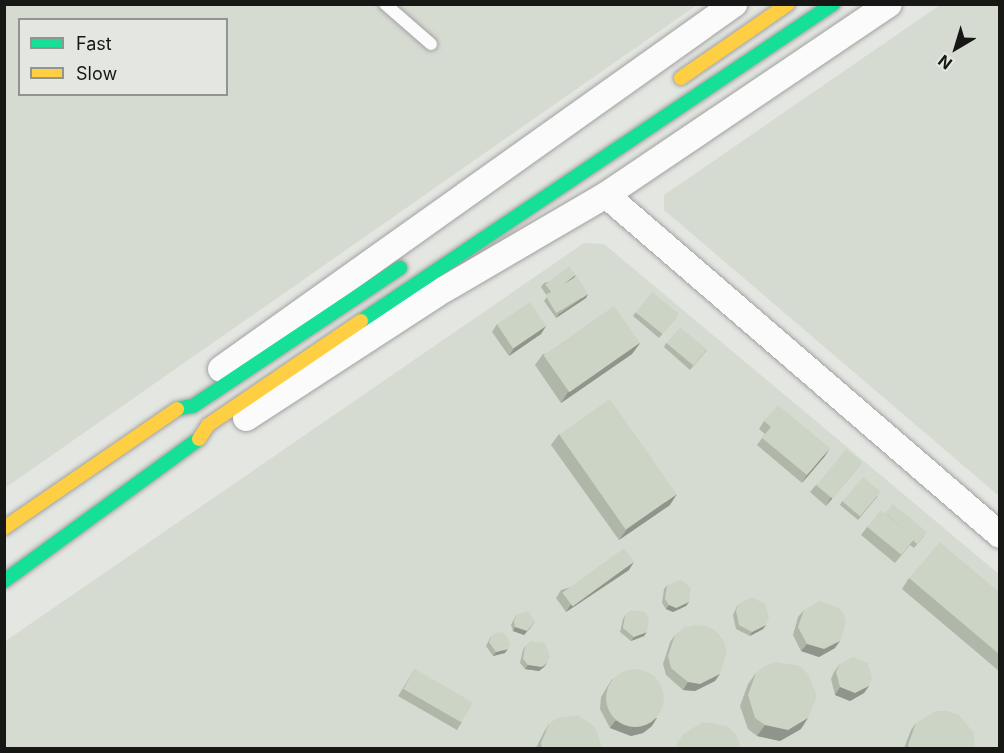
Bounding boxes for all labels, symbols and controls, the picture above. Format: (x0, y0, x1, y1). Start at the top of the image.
legend (18, 18, 228, 96)
north arrow (926, 18, 986, 78)
text: Fast (76, 33, 112, 54)
text: N (934, 51, 956, 74)
text: Slow (76, 63, 117, 84)

